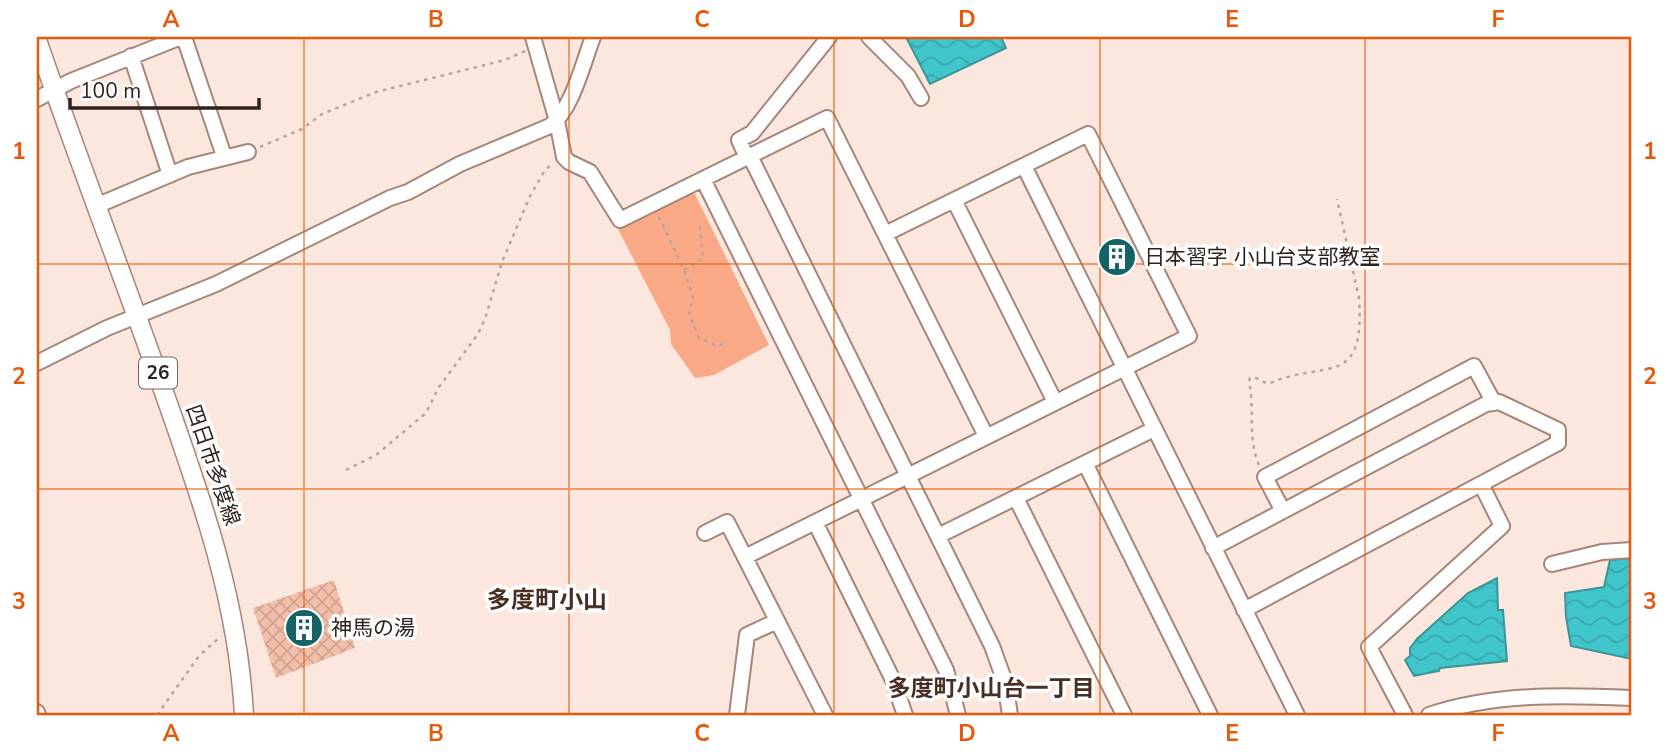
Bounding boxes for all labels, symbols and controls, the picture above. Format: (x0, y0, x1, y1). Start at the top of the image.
text: A (162, 4, 180, 35)
text: B (428, 4, 444, 35)
text: C (694, 4, 710, 35)
text: D (958, 4, 976, 35)
text: E (1225, 4, 1239, 35)
text: F (1492, 4, 1505, 35)
scale bar (70, 66, 259, 110)
text: 100 m (80, 77, 141, 105)
text: 1 (12, 136, 26, 167)
text: 1 (1643, 136, 1657, 167)
building icon: 日本習字 小山台支部教室 (1096, 236, 1138, 278)
place label: 日本習字 小山台支部教室 (1144, 243, 1380, 271)
road number: 26 (139, 358, 177, 388)
text: 2 (12, 361, 26, 392)
text: 2 (1643, 361, 1657, 392)
street label: 四日市多度線 (179, 401, 247, 529)
district label: 多度町小山 (487, 584, 607, 616)
text: 3 (12, 586, 26, 617)
text: 3 (1643, 586, 1657, 617)
building icon: 神馬の湯 (283, 607, 325, 649)
place label: 神馬の湯 (331, 614, 415, 642)
district label: 多度町小山台一丁目 (888, 673, 1095, 704)
text: A (162, 718, 180, 749)
text: B (428, 718, 444, 749)
text: C (694, 718, 710, 749)
text: D (958, 718, 976, 749)
text: E (1225, 718, 1239, 749)
text: F (1492, 718, 1505, 749)

